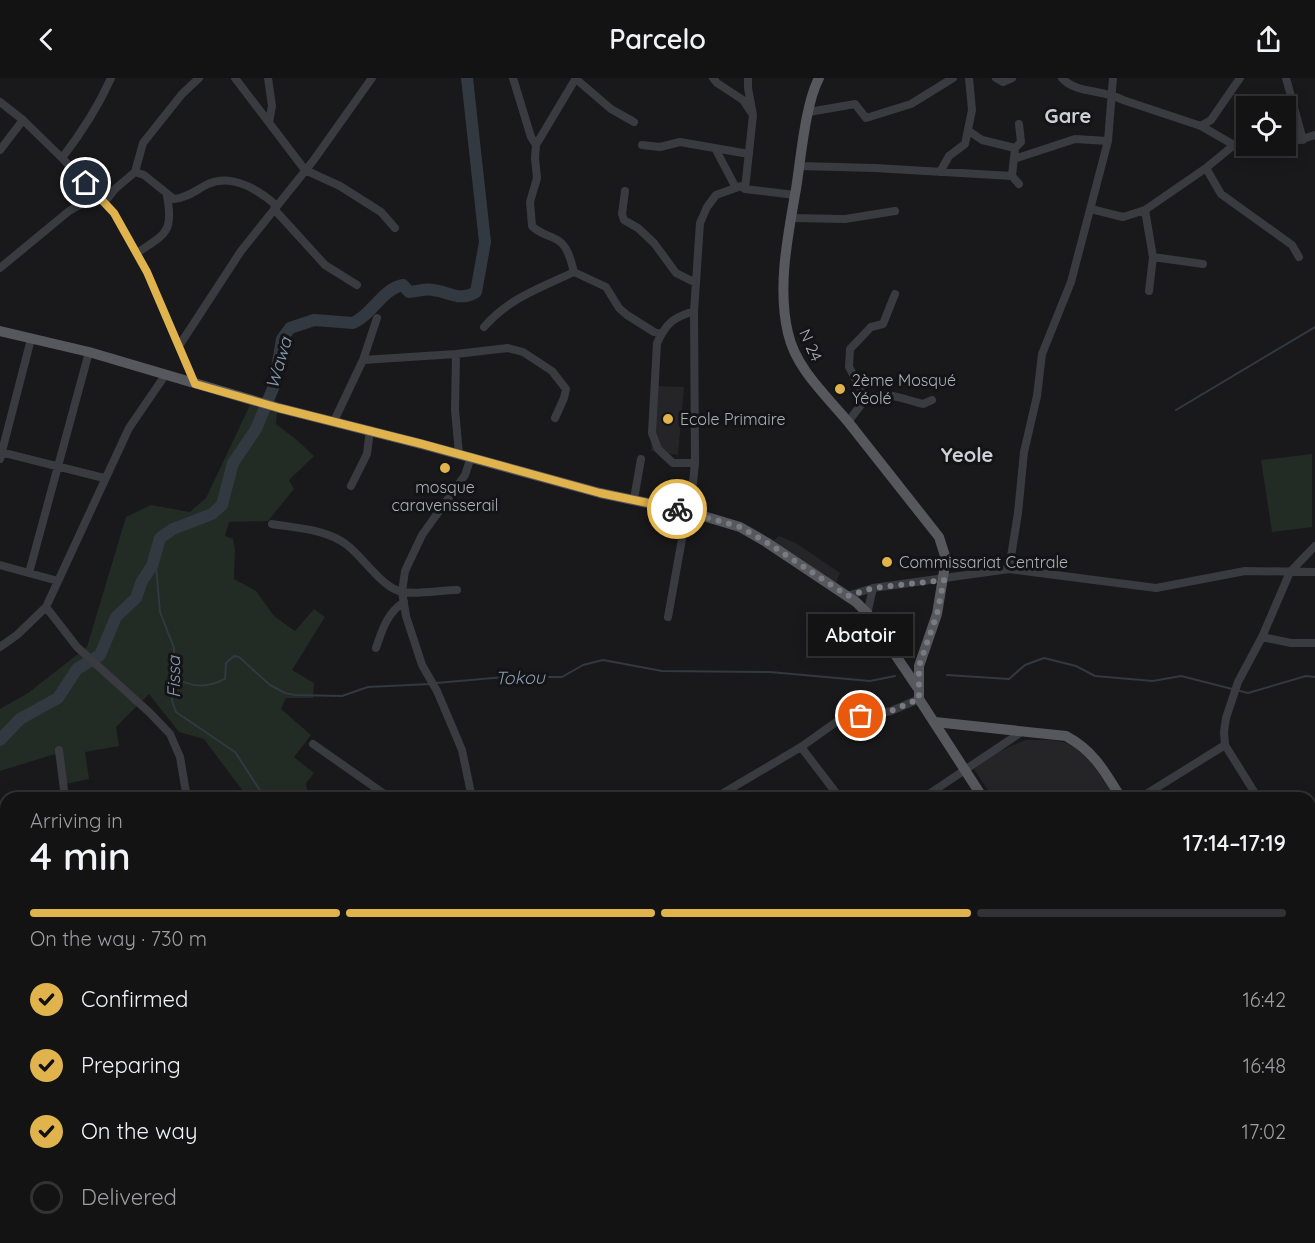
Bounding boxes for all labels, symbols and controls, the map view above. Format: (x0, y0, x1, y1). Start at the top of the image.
text: Parcelo (609, 22, 706, 56)
icon: back (30, 23, 63, 56)
icon: share (1252, 23, 1285, 56)
map controls (1236, 96, 1296, 156)
button: locate (1236, 96, 1296, 156)
district label: Gare (1045, 103, 1091, 128)
pin (60, 157, 111, 208)
icon: home (69, 166, 102, 199)
street label: N 24 (795, 326, 827, 364)
water label: Wawa (260, 333, 297, 391)
place label: 2ème Mosqué Yéolé (852, 370, 956, 408)
marker: 2ème Mosqué Yéolé (833, 382, 847, 396)
place label: Ecole Primaire (680, 409, 786, 429)
marker: Ecole Primaire (661, 412, 675, 426)
district label: Yeole (941, 442, 993, 467)
marker: mosque caravensserail (438, 461, 452, 475)
place label: mosque caravensserail (392, 477, 498, 515)
courier (647, 479, 707, 539)
icon: bike (661, 493, 694, 526)
place label: Commissariat Centrale (899, 552, 1068, 572)
marker: Commissariat Centrale (880, 555, 894, 569)
callout: Abatoir (808, 614, 914, 656)
text: Abatoir (825, 622, 896, 647)
water label: Fissa (162, 655, 185, 698)
water label: Tokou (495, 666, 547, 689)
pin (835, 690, 886, 741)
icon: bag (844, 699, 877, 732)
text: Arriving in (30, 808, 123, 833)
text: 17:14–17:19 (1183, 829, 1286, 857)
text: 4 min (30, 831, 131, 880)
text: On the way · 730 m (30, 926, 207, 951)
icon: check (30, 983, 63, 1016)
text: Confirmed (81, 985, 188, 1013)
text: 16:42 (1242, 987, 1286, 1012)
icon: check (30, 1049, 63, 1082)
text: Preparing (81, 1051, 181, 1079)
text: 16:48 (1243, 1053, 1286, 1078)
icon: check (30, 1115, 63, 1148)
text: On the way (81, 1117, 197, 1145)
text: 17:02 (1242, 1119, 1286, 1144)
text: Delivered (81, 1183, 177, 1211)

